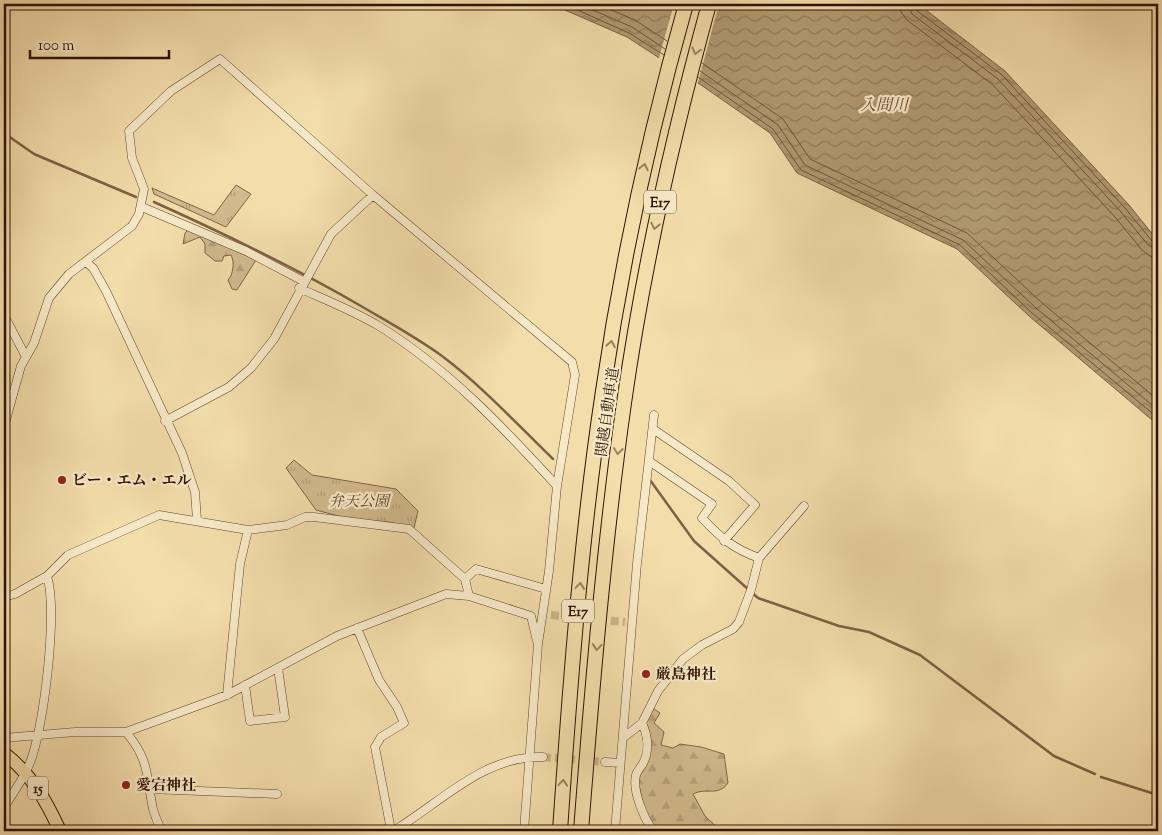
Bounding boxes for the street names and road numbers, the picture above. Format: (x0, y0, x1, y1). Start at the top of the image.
road number: E17 (644, 190, 676, 213)
street label: 関越自動車道 (592, 366, 625, 458)
road number: E17 (562, 600, 594, 622)
road number: 15 (28, 776, 48, 800)

